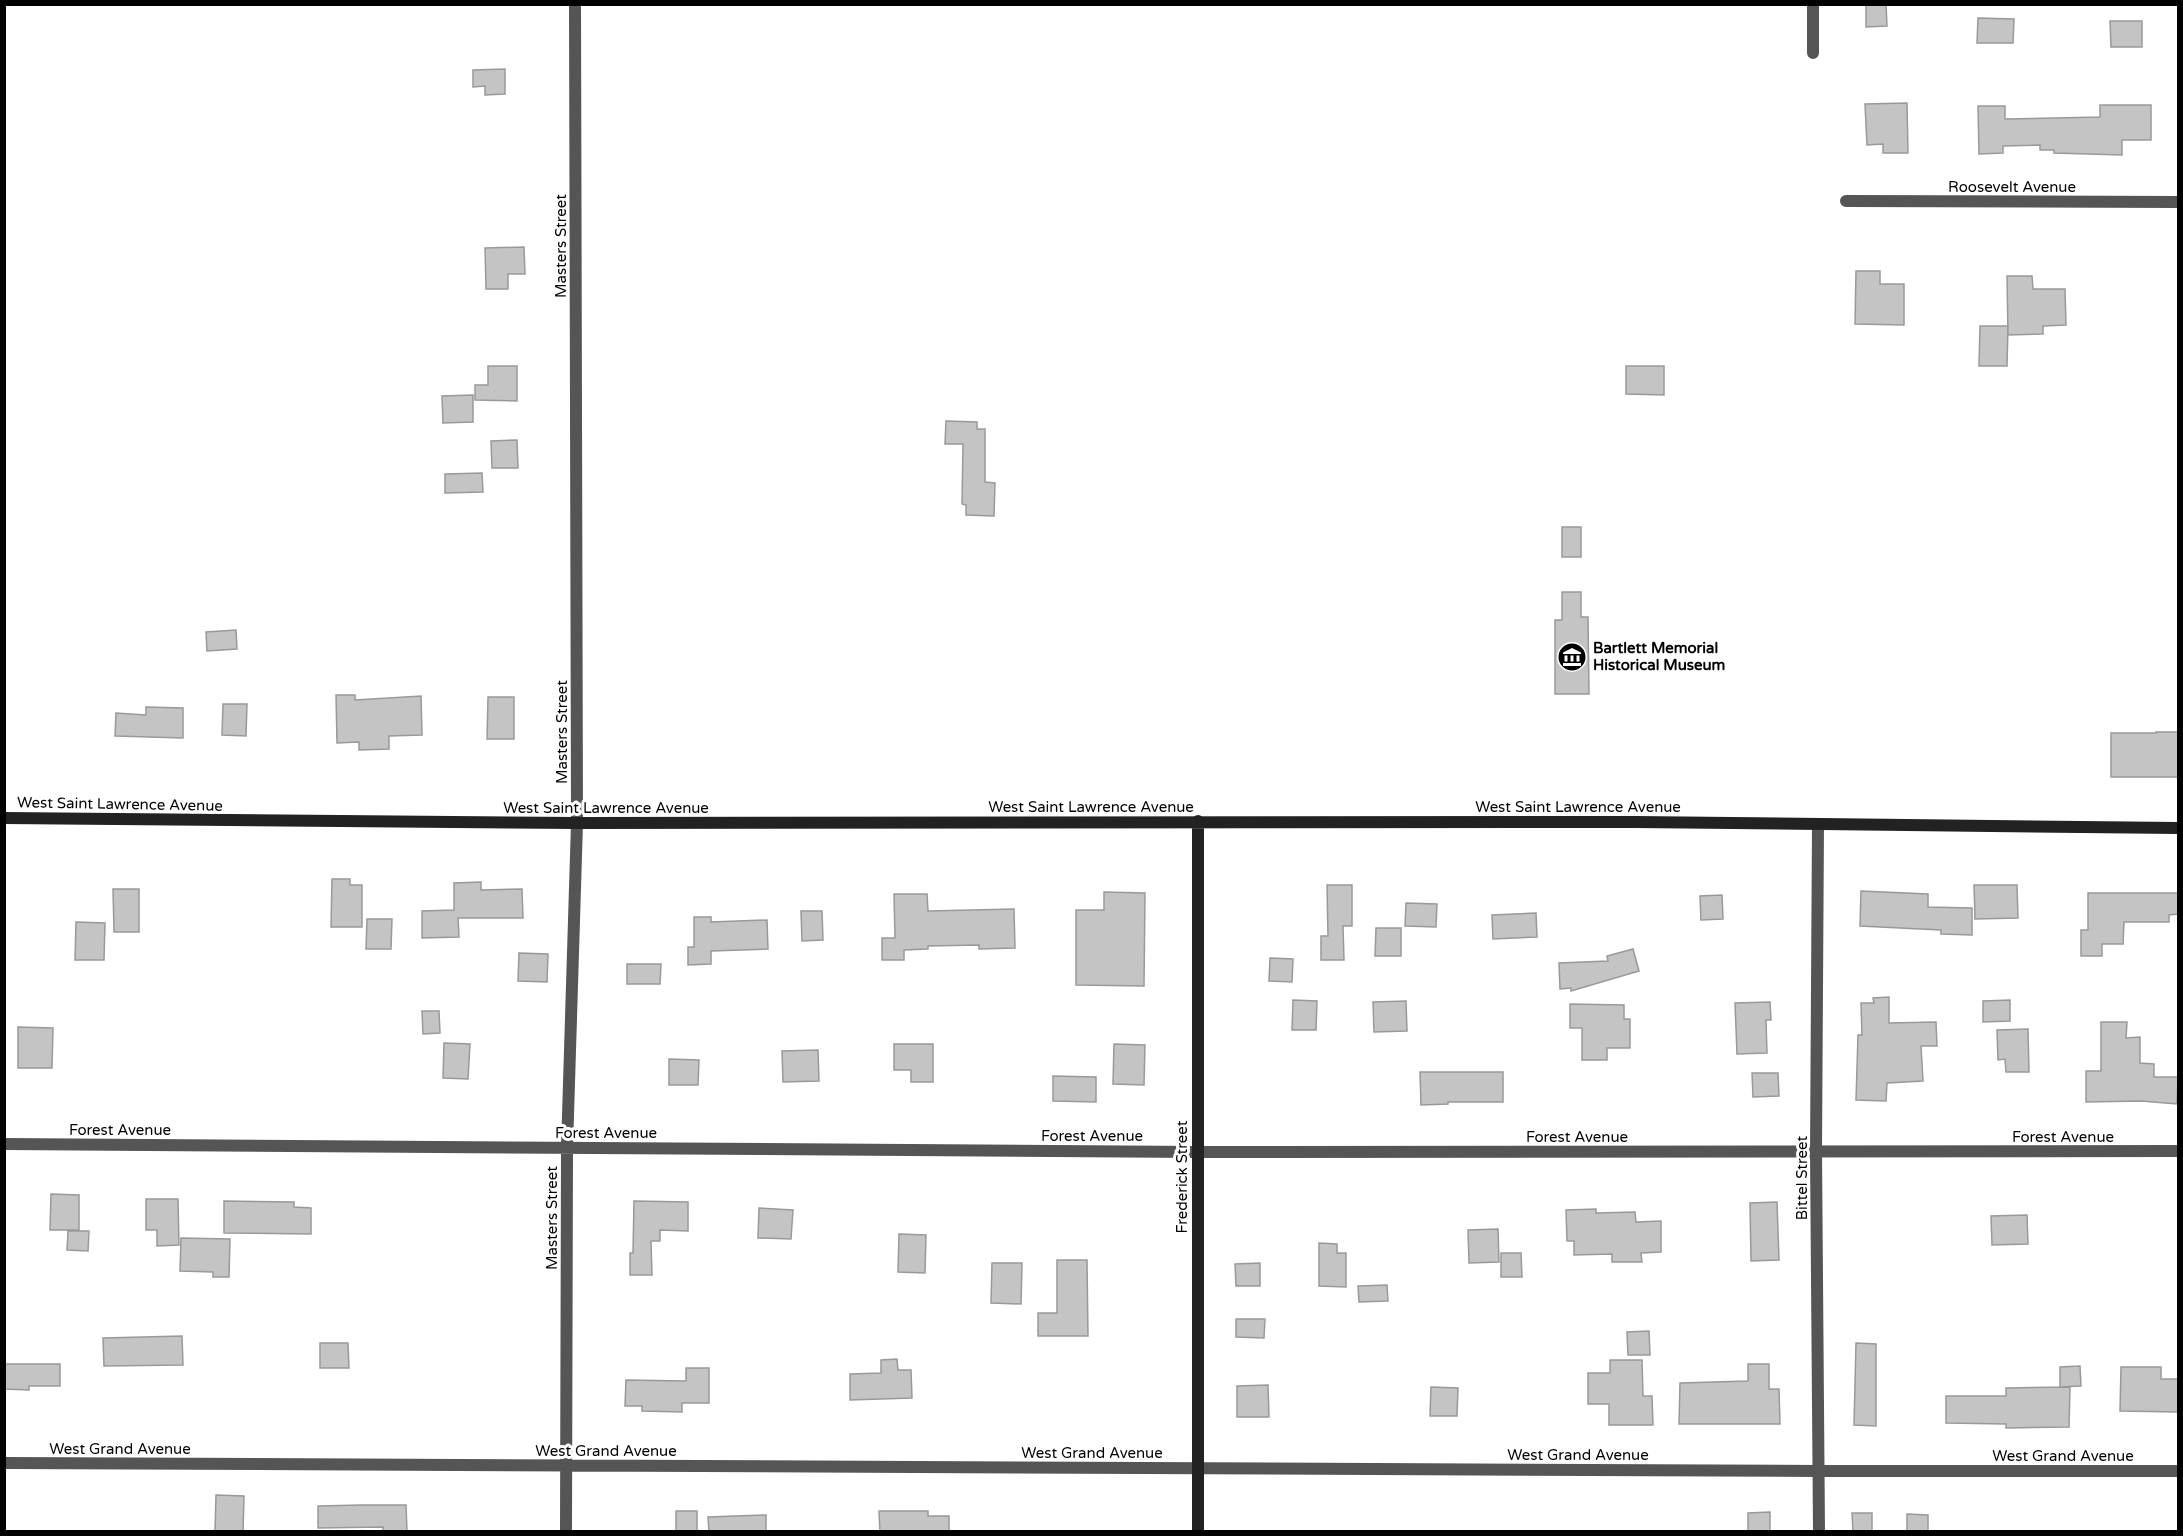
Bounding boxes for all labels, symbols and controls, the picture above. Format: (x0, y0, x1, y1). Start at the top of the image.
street label: Roosevelt Avenue (1948, 178, 2076, 196)
street label: Masters Street (552, 194, 570, 298)
place label: Bartlett Memorial Historical Museum (1593, 639, 1725, 674)
museum icon: Bartlett Memorial Historical Museum (1556, 641, 1588, 673)
street label: Masters Street (553, 680, 571, 784)
street label: West Saint Lawrence Avenue (17, 793, 223, 815)
street label: West Saint Lawrence Avenue (988, 798, 1194, 816)
street label: West Saint Lawrence Avenue (1475, 798, 1681, 816)
street label: West Saint Lawrence Avenue (503, 799, 709, 817)
street label: Frederick Street (1173, 1120, 1191, 1234)
street label: Forest Avenue (69, 1121, 171, 1139)
street label: Forest Avenue (555, 1124, 657, 1142)
street label: Forest Avenue (1041, 1127, 1143, 1145)
street label: Forest Avenue (1526, 1128, 1628, 1146)
street label: Forest Avenue (2012, 1128, 2114, 1146)
street label: Bittel Street (1793, 1136, 1811, 1220)
street label: Masters Street (543, 1166, 561, 1270)
street label: West Grand Avenue (49, 1440, 191, 1458)
street label: West Grand Avenue (535, 1442, 677, 1460)
street label: West Grand Avenue (1021, 1444, 1163, 1462)
street label: West Grand Avenue (1507, 1446, 1649, 1464)
street label: West Grand Avenue (1992, 1447, 2134, 1465)

